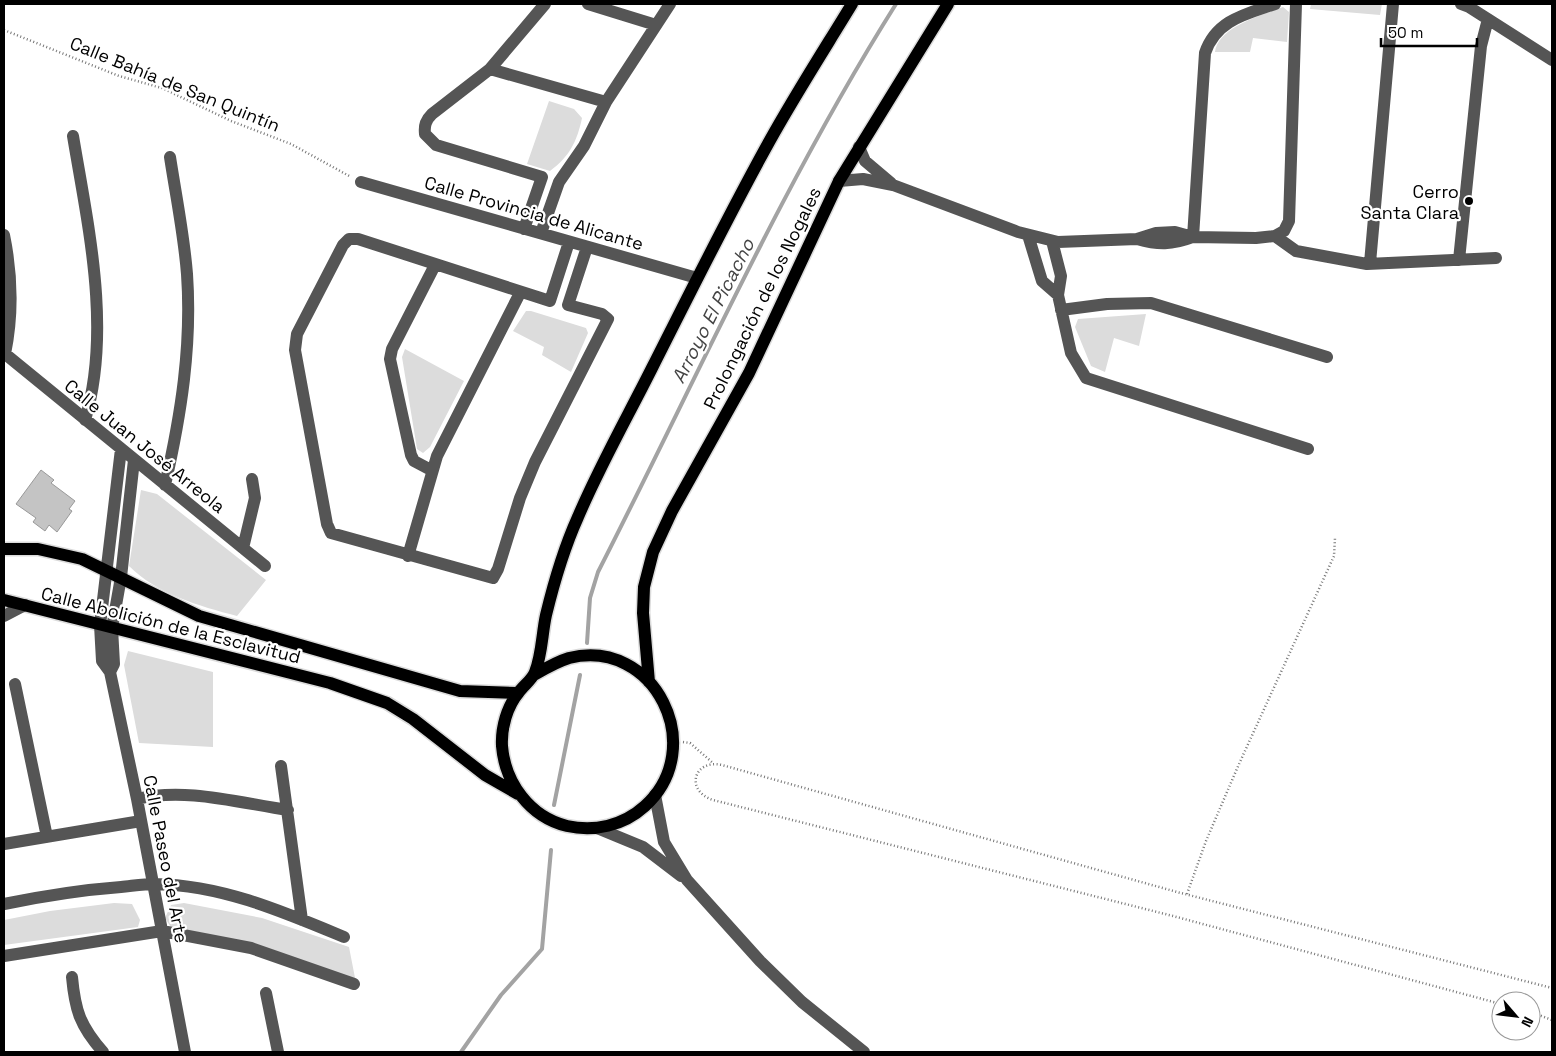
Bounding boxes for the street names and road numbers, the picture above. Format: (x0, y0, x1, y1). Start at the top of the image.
street label: Calle Bahía de San Quintín (67, 31, 283, 137)
street label: Calle Provincia de Alicante (422, 171, 646, 255)
street label: Prolongación de los Nogales (698, 183, 826, 413)
street label: Calle Juan José Arreola (60, 374, 230, 518)
street label: Calle Abolición de la Esclavitud (39, 582, 303, 668)
street label: Calle Paseo del Arte (138, 773, 194, 945)

